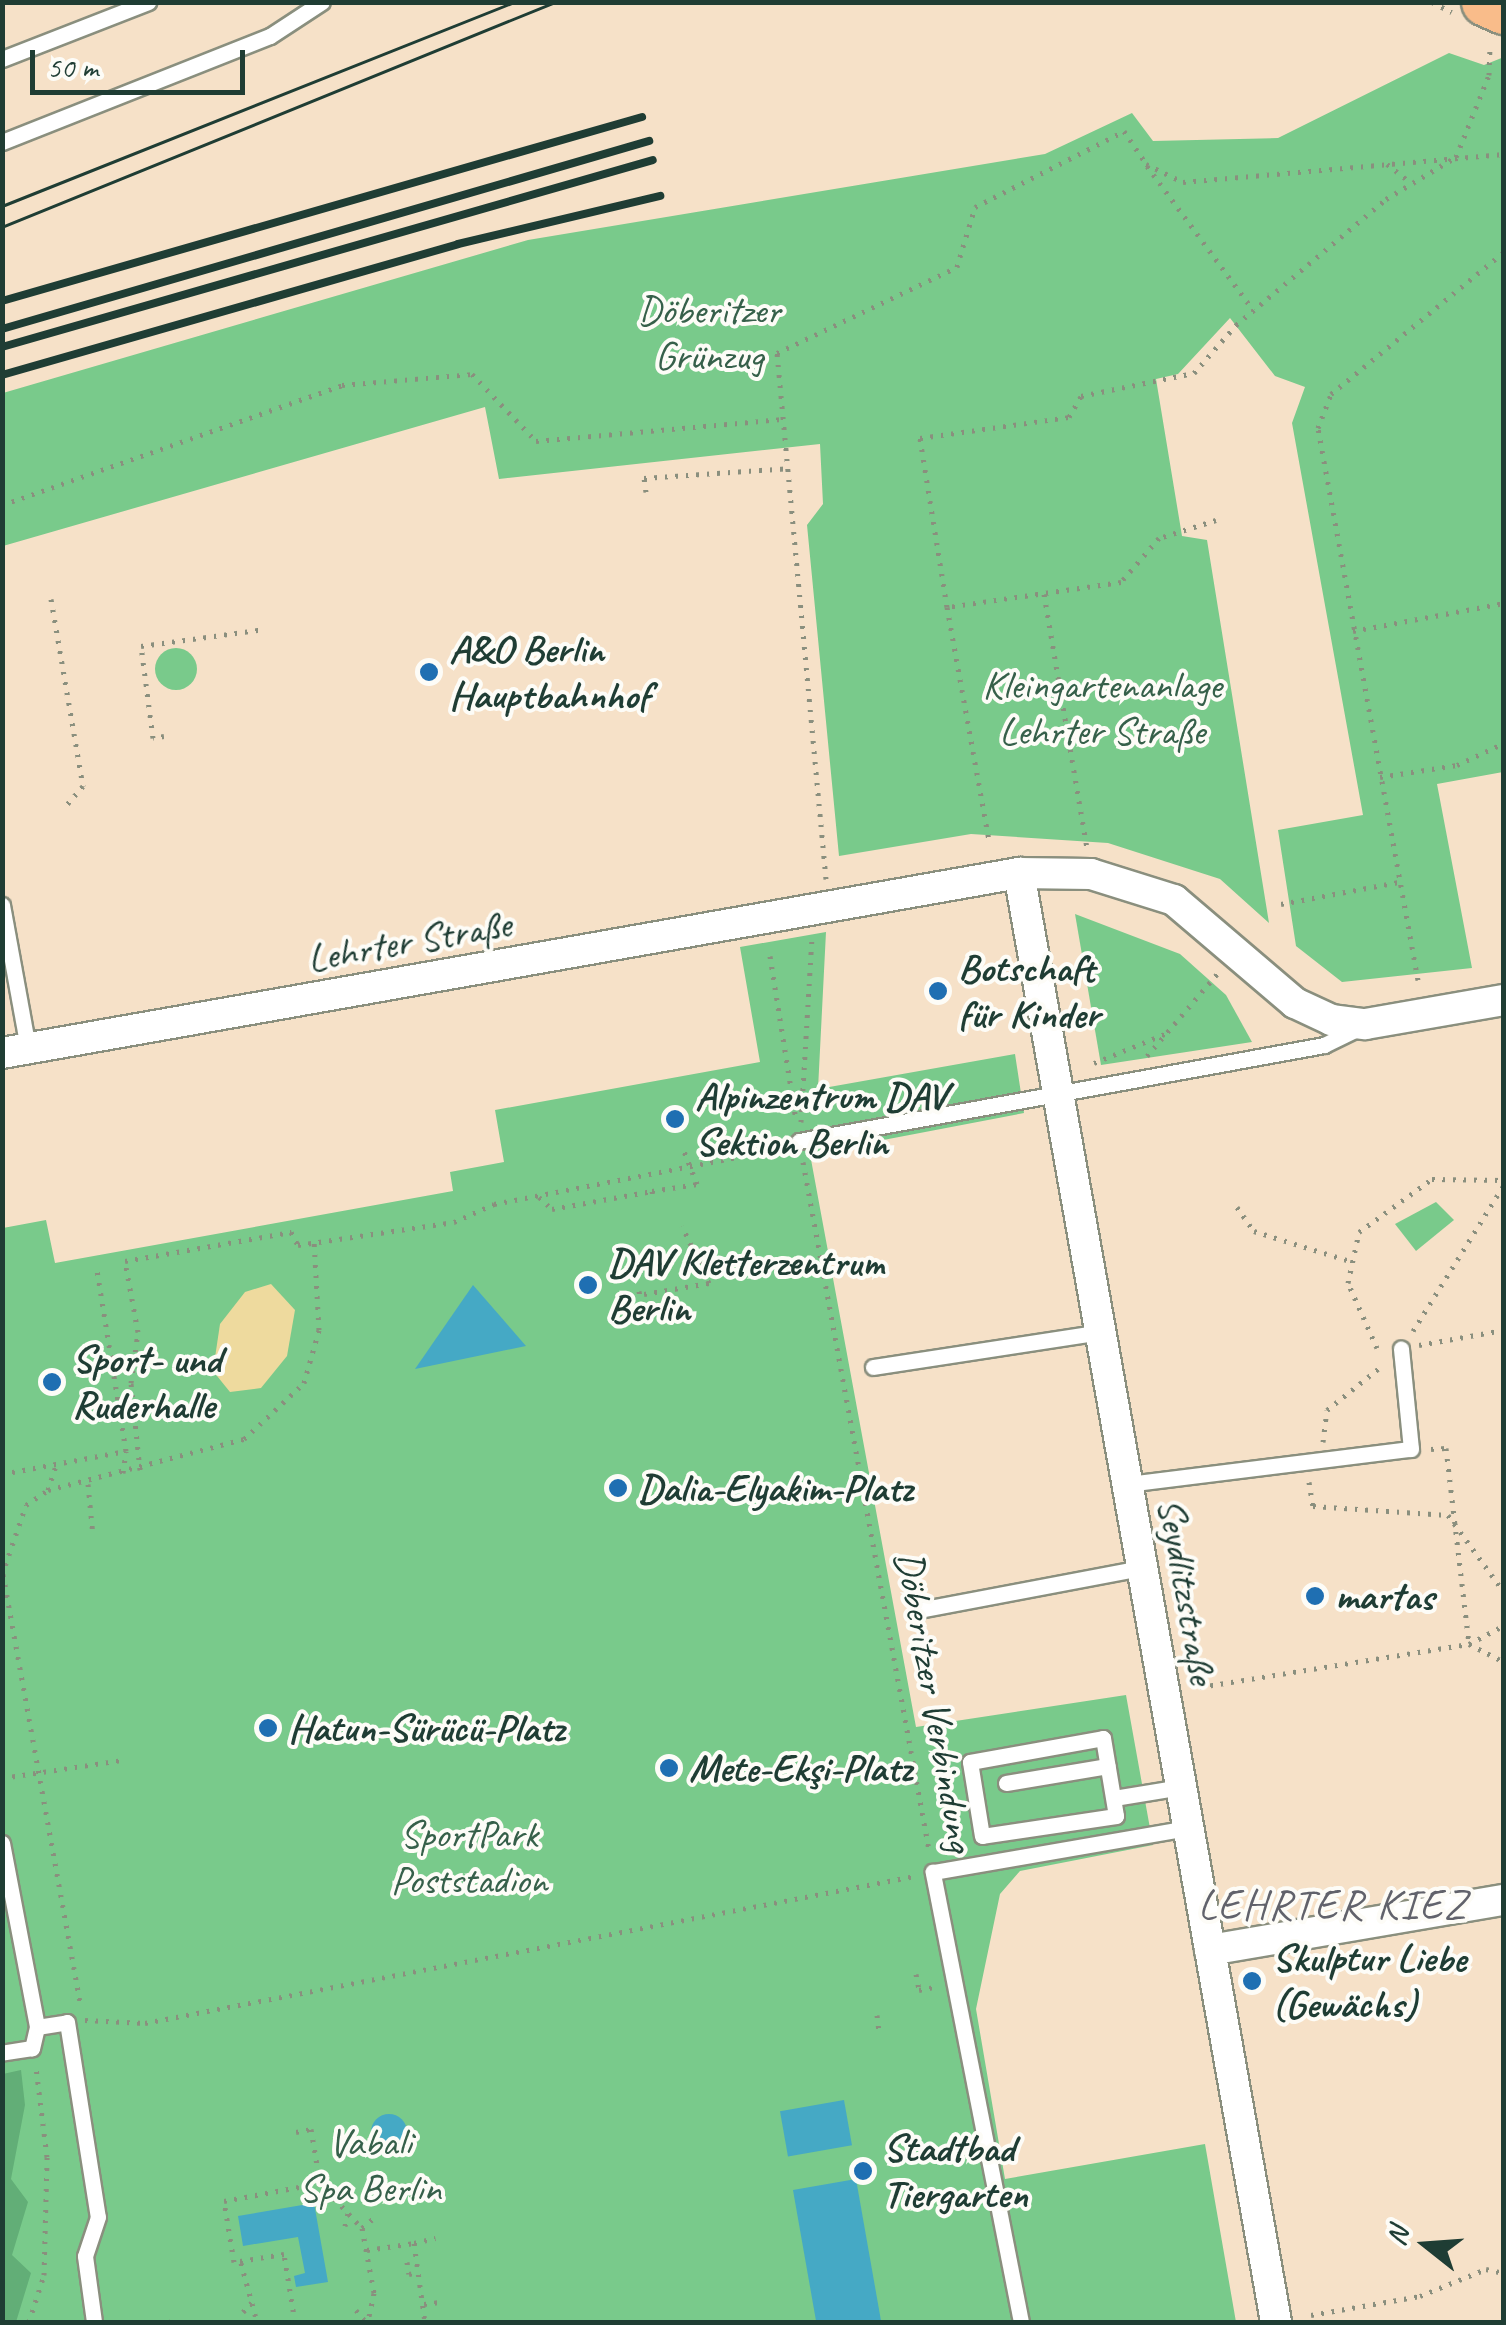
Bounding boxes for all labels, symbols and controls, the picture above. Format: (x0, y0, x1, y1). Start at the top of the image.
scale bar (35, 30, 250, 92)
text: 50 m (47, 48, 98, 86)
park label: Döberitzer Grünzug (638, 286, 780, 380)
place label: A&O Berlin Hauptbahnhof (449, 625, 650, 719)
marker: A&O Berlin Hauptbahnhof (418, 661, 440, 683)
park label: Kleingartenanlage Lehrter Straße (982, 661, 1222, 755)
street label: Lehrter Straße (303, 899, 515, 983)
place label: Botschaft für Kinder (958, 944, 1100, 1038)
marker: Botschaft für Kinder (927, 980, 949, 1002)
place label: Alpinzentrum DAV Sektion Berlin (695, 1072, 947, 1166)
marker: Alpinzentrum DAV Sektion Berlin (664, 1108, 686, 1130)
place label: DAV Kletterzentrum Berlin (608, 1238, 885, 1332)
marker: DAV Kletterzentrum Berlin (577, 1274, 599, 1296)
place label: Sport- und Ruderhalle (72, 1335, 221, 1429)
marker: Sport- und Ruderhalle (41, 1371, 63, 1393)
place label: Dalia-Elyakim-Platz (638, 1464, 913, 1512)
marker: Dalia-Elyakim-Platz (607, 1477, 629, 1499)
street label: Seydlitzstraße (1147, 1494, 1227, 1688)
street label: Döberitzer Verbindung (885, 1547, 985, 1855)
place label: martas (1335, 1572, 1434, 1620)
marker: martas (1304, 1585, 1326, 1607)
place label: Hatun-Sürücü-Platz (288, 1704, 564, 1752)
marker: Hatun-Sürücü-Platz (257, 1717, 279, 1739)
place label: Mete-Ekşi-Platz (689, 1744, 912, 1792)
marker: Mete-Ekşi-Platz (658, 1757, 680, 1779)
park label: SportPark Poststadion (391, 1810, 547, 1904)
district label: LEHRTER KIEZ (1199, 1880, 1467, 1930)
place label: Skulptur Liebe (Gewächs) (1272, 1934, 1466, 2028)
marker: Skulptur Liebe (Gewächs) (1241, 1970, 1263, 1992)
park label: Vabali Spa Berlin (299, 2118, 441, 2212)
place label: Stadtbad Tiergarten (883, 2124, 1028, 2218)
marker: Stadtbad Tiergarten (852, 2160, 874, 2182)
north arrow (1376, 2195, 1476, 2295)
text: N (1378, 2223, 1416, 2249)

